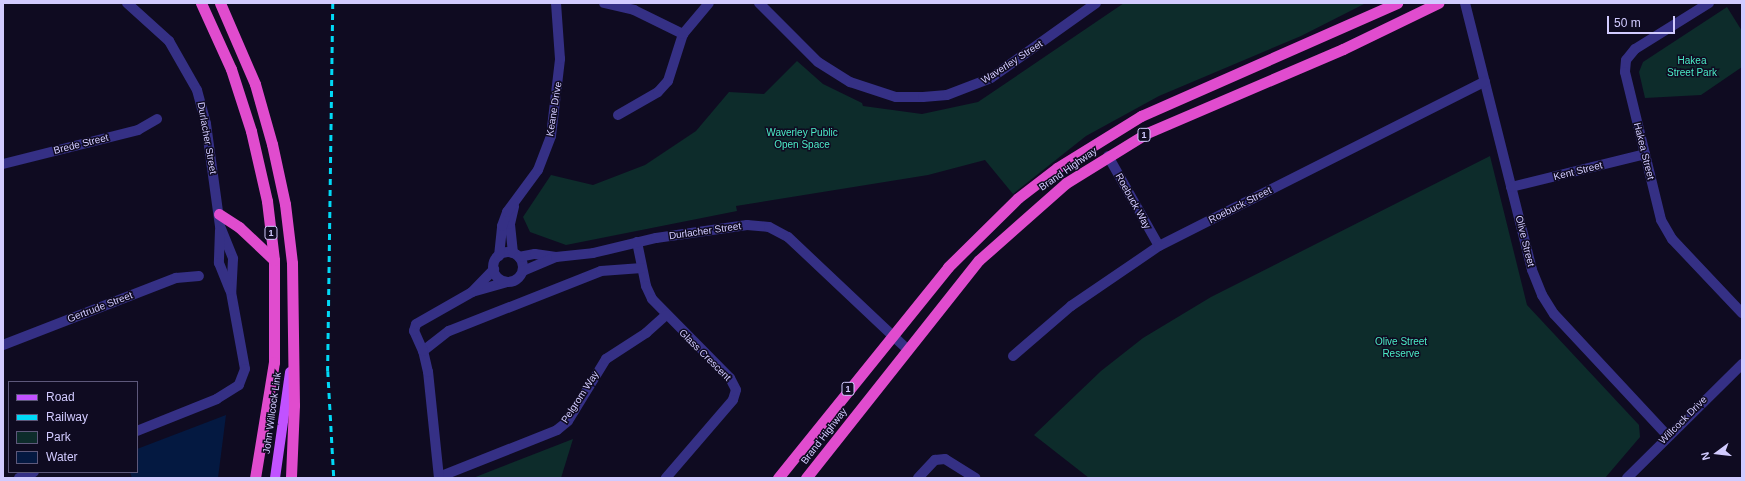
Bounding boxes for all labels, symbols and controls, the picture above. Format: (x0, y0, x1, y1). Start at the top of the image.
scale bar (1609, 8, 1677, 34)
text: 50 m (1614, 16, 1641, 30)
street label: Waverley Street (979, 38, 1045, 86)
park label: Hakea Street Park (1667, 54, 1717, 78)
street label: Keane Drive (544, 81, 564, 137)
street label: Durlacher Street (195, 101, 219, 175)
street label: Hakea Street (1631, 121, 1657, 181)
park label: Waverley Public Open Space (766, 126, 838, 150)
road number: 1 (1137, 128, 1151, 142)
street label: Brede Street (52, 131, 110, 157)
street label: Brand Highway (1037, 145, 1099, 193)
street label: Kent Street (1552, 159, 1604, 183)
street label: Roebuck Way (1113, 171, 1153, 231)
street label: Roebuck Street (1207, 184, 1273, 226)
street label: Olive Street (1513, 214, 1537, 268)
street label: Durlacher Street (668, 220, 742, 242)
road number: 1 (264, 226, 278, 240)
street label: Gertrude Street (66, 289, 134, 325)
street label: Glass Crescent (677, 327, 733, 383)
park label: Olive Street Reserve (1375, 335, 1427, 358)
street label: Pelgrom Way (559, 369, 601, 425)
street label: John Willcock Link (260, 371, 284, 455)
legend (8, 381, 138, 473)
road number: 1 (841, 382, 855, 396)
text: Road (46, 390, 75, 404)
street label: Willcock Drive (1657, 394, 1709, 446)
street label: Brand Highway (798, 406, 850, 466)
text: Railway (46, 410, 88, 424)
text: Park (46, 430, 71, 444)
north arrow (1697, 433, 1737, 473)
text: Water (46, 450, 78, 464)
text: N (1699, 451, 1712, 462)

